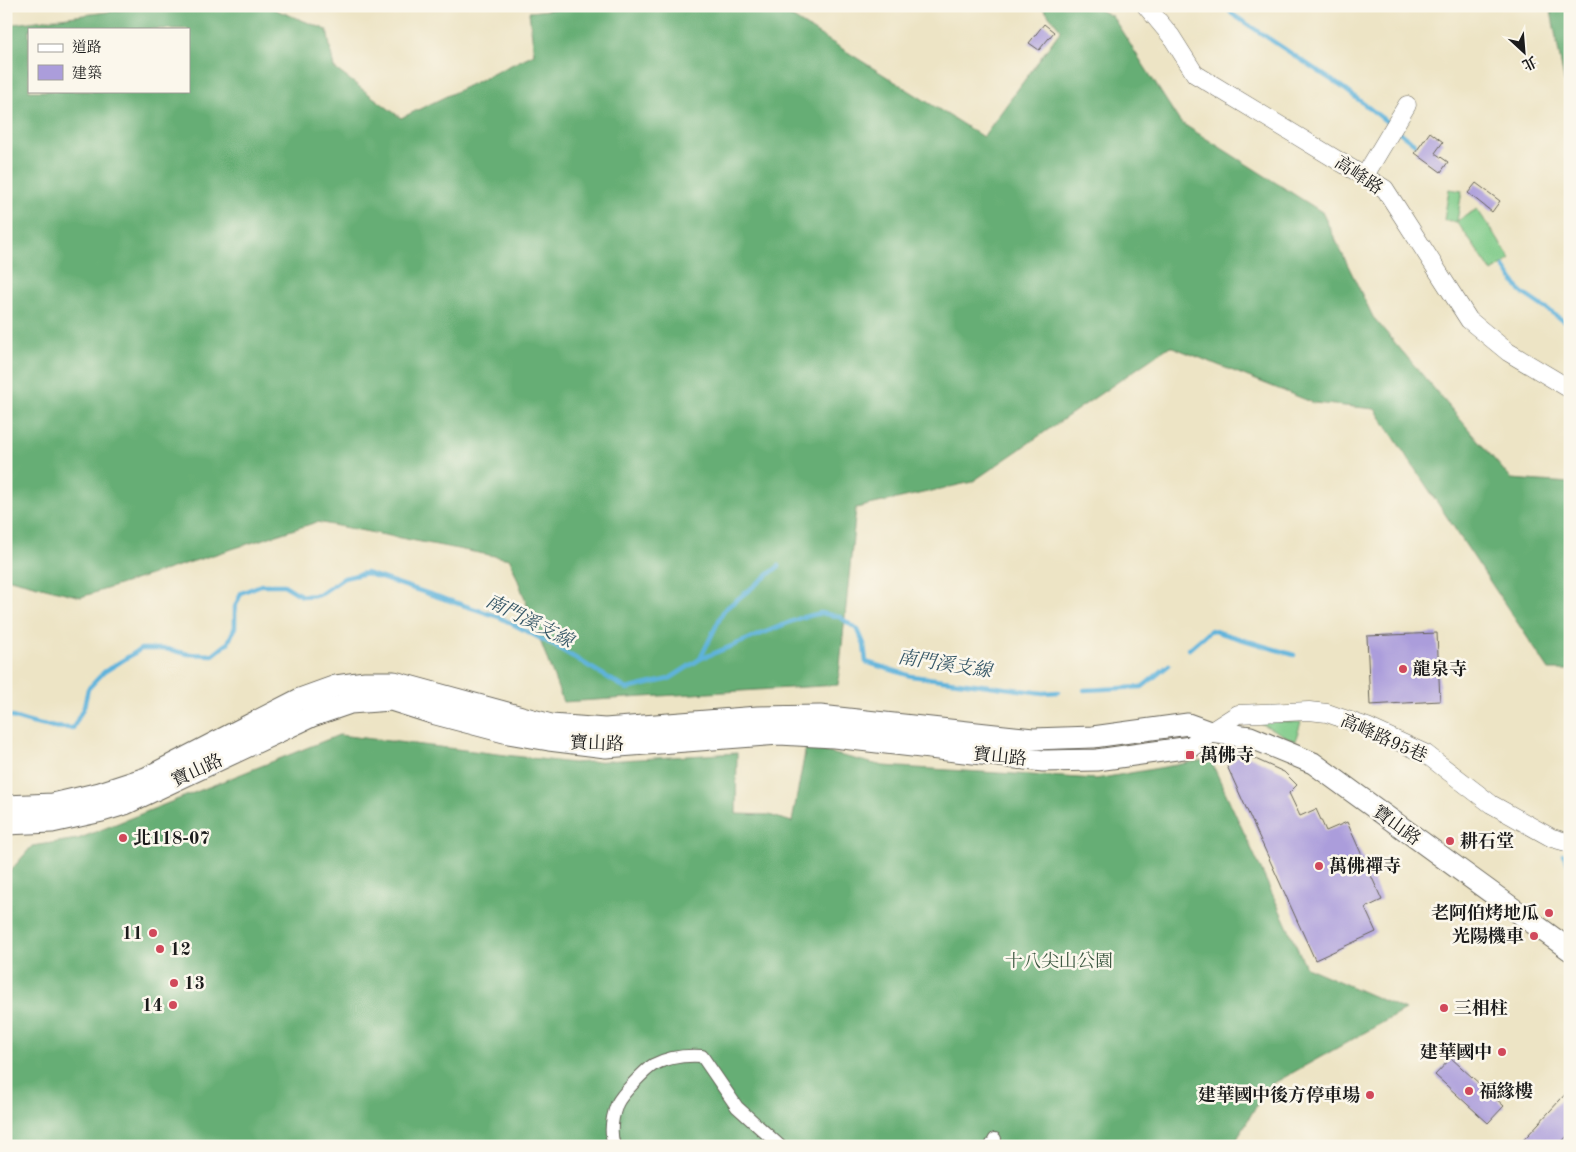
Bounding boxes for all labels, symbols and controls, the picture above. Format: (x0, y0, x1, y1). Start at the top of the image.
legend (28, 28, 190, 92)
north arrow (1498, 28, 1548, 78)
text: 道路 (72, 39, 102, 56)
text: 北 (1520, 53, 1539, 73)
text: 建築 (72, 65, 102, 82)
street label: 高峰路 (1331, 152, 1387, 198)
water label: 南門溪支線 (482, 590, 578, 653)
water label: 南門溪支線 (896, 647, 995, 683)
place label: 龍泉寺 (1413, 659, 1467, 679)
marker: 龍泉寺 (1397, 663, 1409, 675)
street label: 高峰路95巷 (1338, 710, 1430, 766)
street label: 寶山路 (570, 732, 624, 754)
street label: 寶山路 (972, 743, 1028, 769)
place label: 萬佛寺 (1200, 745, 1254, 765)
marker: 萬佛寺 (1184, 749, 1196, 761)
street label: 寶山路 (168, 750, 226, 790)
street label: 寶山路 (1369, 801, 1425, 849)
place label: 北118-07 (133, 829, 210, 848)
place label: 耕石堂 (1460, 831, 1514, 851)
marker: 北118-07 (117, 832, 129, 844)
marker: 耕石堂 (1444, 835, 1456, 847)
place label: 萬佛禪寺 (1329, 856, 1401, 876)
marker: 萬佛禪寺 (1313, 860, 1325, 872)
place label: 老阿伯烤地瓜 (1431, 903, 1539, 923)
marker: 老阿伯烤地瓜 (1543, 907, 1555, 919)
place label: 11 (122, 925, 143, 943)
place label: 光陽機車 (1452, 926, 1524, 946)
marker: 11 (147, 927, 159, 939)
marker: 光陽機車 (1528, 930, 1540, 942)
place label: 12 (170, 941, 191, 959)
marker: 12 (154, 943, 166, 955)
park label: 十八尖山公園 (1005, 951, 1113, 971)
place label: 13 (184, 975, 205, 993)
marker: 13 (168, 977, 180, 989)
place label: 14 (142, 997, 163, 1015)
place label: 三相柱 (1454, 998, 1508, 1018)
marker: 14 (167, 999, 179, 1011)
marker: 三相柱 (1438, 1002, 1450, 1014)
place label: 建華國中 (1420, 1042, 1492, 1062)
marker: 建華國中 (1496, 1046, 1508, 1058)
place label: 福緣樓 (1479, 1081, 1533, 1101)
place label: 建華國中後方停車場 (1198, 1085, 1360, 1105)
marker: 福緣樓 (1463, 1085, 1475, 1097)
marker: 建華國中後方停車場 (1364, 1089, 1376, 1101)

